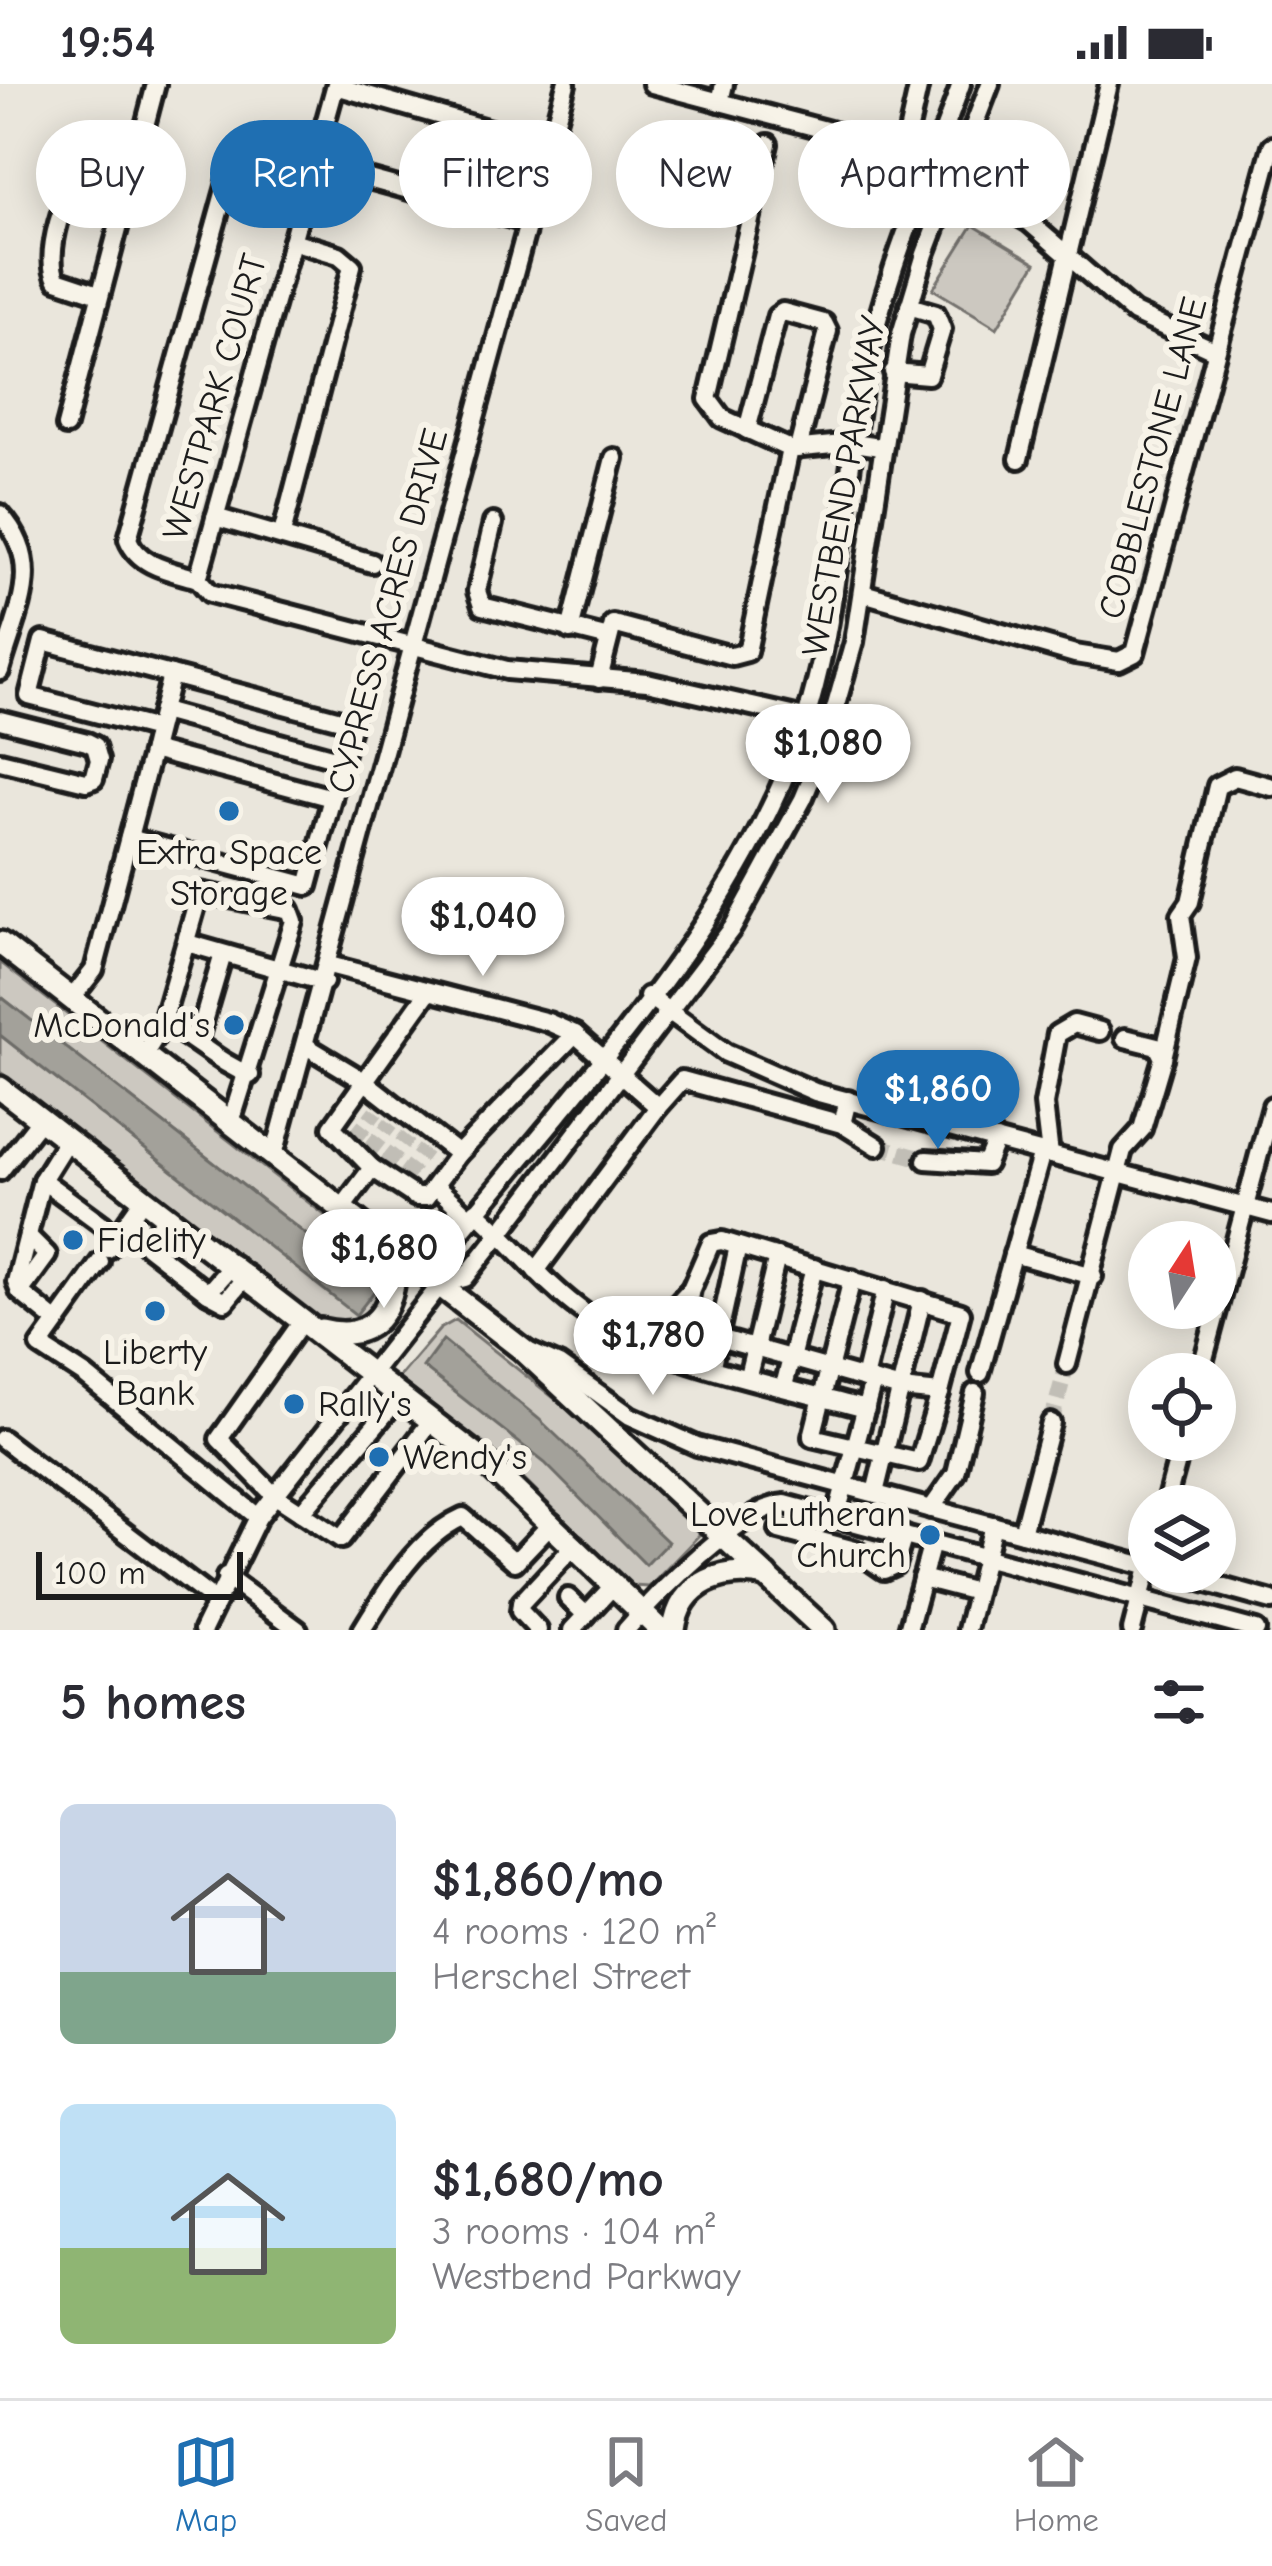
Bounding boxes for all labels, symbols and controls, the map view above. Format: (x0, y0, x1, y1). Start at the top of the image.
text: 19:54 (60, 16, 156, 68)
chip: Buy (36, 120, 186, 228)
chip: Rent (210, 120, 375, 228)
chip: Filters (399, 120, 592, 228)
chip: New (616, 120, 774, 228)
chip: Apartment (798, 120, 1070, 228)
street label: WESTPARK COURT (155, 249, 275, 545)
street label: COBBLESTONE LANE (1090, 293, 1216, 623)
street label: WESTBEND PARKWAY (794, 312, 894, 659)
street label: CYPRESS ACRES DRIVE (320, 424, 456, 798)
pin: $1,080 (730, 704, 926, 806)
text: $1,080 (773, 720, 883, 765)
marker: Extra Space Storage (216, 798, 242, 824)
place label: Extra Space Storage (136, 832, 322, 914)
pin: $1,040 (385, 877, 581, 979)
text: $1,040 (428, 893, 538, 938)
place label: McDonald's (33, 1005, 210, 1046)
marker: McDonald's (221, 1012, 247, 1038)
pin: $1,860 (840, 1050, 1036, 1152)
text: $1,860 (884, 1066, 992, 1111)
pin: $1,680 (286, 1209, 482, 1311)
place label: Fidelity (97, 1220, 206, 1261)
north arrow (1128, 1221, 1236, 1329)
map controls (1128, 1221, 1236, 1593)
text: $1,680 (330, 1225, 438, 1270)
marker: Fidelity (60, 1227, 86, 1253)
pin: $1,780 (555, 1296, 751, 1398)
marker: Liberty Bank (142, 1298, 168, 1324)
text: $1,780 (601, 1312, 705, 1357)
place label: Liberty Bank (103, 1332, 208, 1414)
button: locate (1128, 1353, 1236, 1461)
place label: Rally's (318, 1384, 412, 1425)
marker: Rally's (281, 1391, 307, 1417)
place label: Wendy's (403, 1437, 527, 1478)
marker: Wendy's (366, 1444, 392, 1470)
button: layers (1128, 1485, 1236, 1593)
place label: Love Lutheran Church (690, 1494, 906, 1576)
marker: Love Lutheran Church (917, 1522, 943, 1548)
scale bar (36, 1546, 243, 1599)
text: 100 m (54, 1554, 146, 1592)
icon: filters (1146, 1669, 1212, 1735)
text: 5 homes (60, 1673, 246, 1732)
text: $1,860/mo (432, 1850, 664, 1909)
icon: home (156, 1852, 300, 1996)
text: 4 rooms · 120 m² (432, 1909, 716, 1954)
text: Herschel Street (432, 1954, 690, 1999)
text: $1,680/mo (432, 2150, 664, 2209)
icon: home (156, 2152, 300, 2296)
text: 3 rooms · 104 m² (432, 2209, 715, 2254)
text: Westbend Parkway (432, 2254, 741, 2299)
tab: Map (173, 2429, 239, 2539)
tab: Saved (585, 2429, 668, 2539)
tab: Home (1014, 2429, 1099, 2539)

